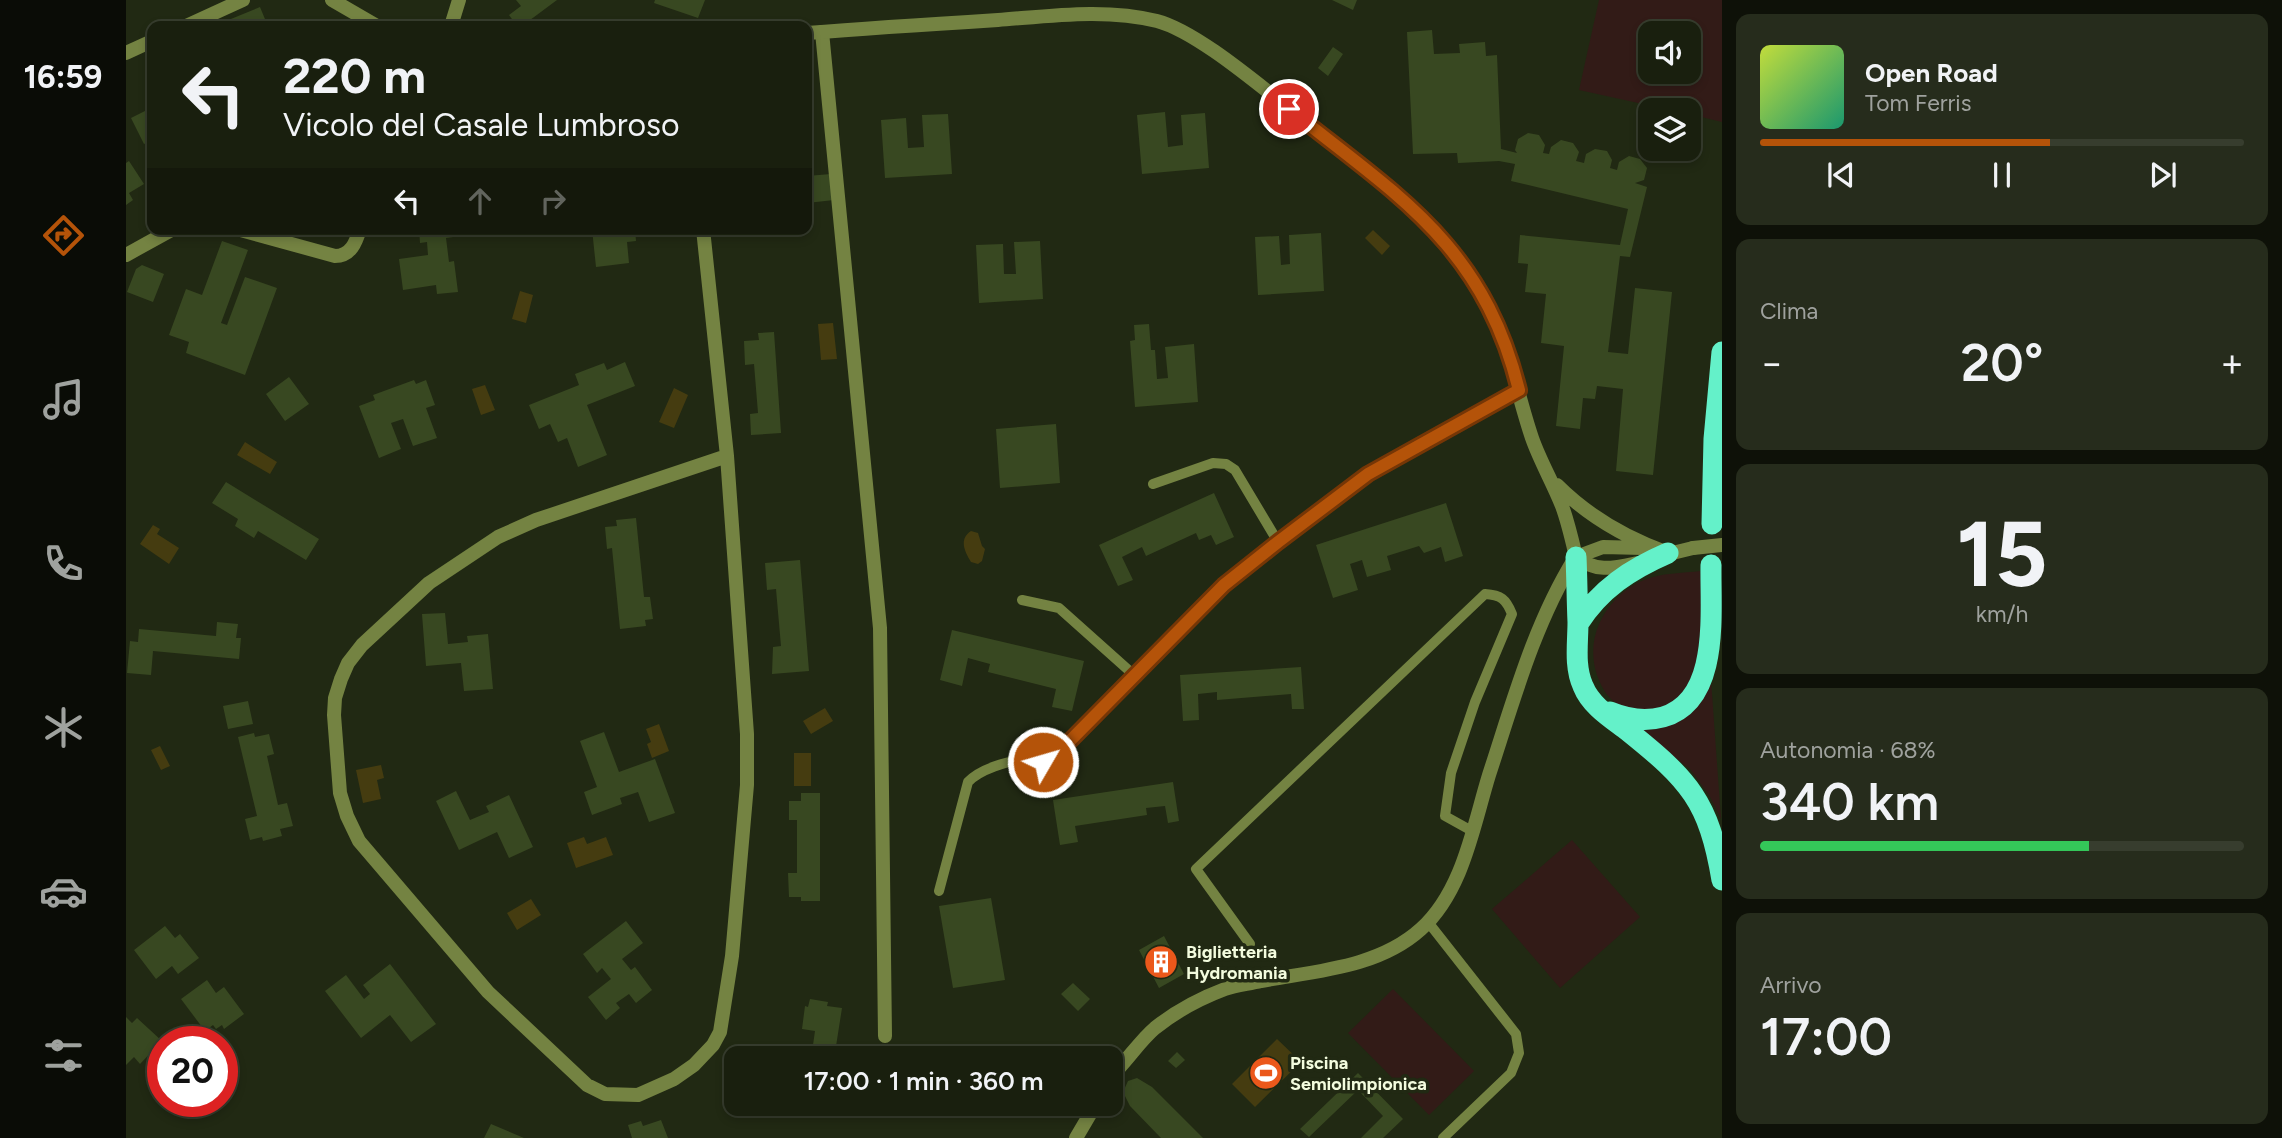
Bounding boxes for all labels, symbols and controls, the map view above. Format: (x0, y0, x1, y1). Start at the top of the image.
map controls (1638, 21, 1701, 161)
button: sound (1638, 21, 1701, 84)
text: 220 m (283, 46, 426, 105)
icon: left (168, 49, 259, 140)
text: Open Road (1865, 57, 1998, 89)
text: 16:59 (24, 58, 102, 96)
pin (1259, 79, 1319, 139)
text: Tom Ferris (1865, 89, 1971, 117)
icon: arrive (1270, 90, 1308, 128)
button: layers (1638, 98, 1701, 161)
text: Vicolo del Casale Lumbroso (283, 106, 680, 144)
icon: previous (1822, 156, 1860, 194)
icon: pause (1983, 156, 2021, 194)
icon: next (2144, 156, 2182, 194)
icon: left (388, 182, 426, 220)
icon: ahead (461, 182, 499, 220)
icon: right (534, 182, 572, 220)
icon: directions (39, 211, 88, 260)
text: Clima (1760, 297, 1818, 325)
text: 20° (1961, 332, 2043, 394)
text: − (1760, 340, 1784, 386)
text: + (2220, 340, 2244, 386)
icon: music (39, 375, 88, 424)
text: 15 (1956, 500, 2048, 609)
icon: phone (39, 539, 88, 588)
text: km/h (1976, 600, 2028, 628)
icon: climate (39, 703, 88, 752)
position arrow (1006, 725, 1080, 799)
text: Autonomia · 68% (1760, 736, 1936, 764)
text: 340 km (1760, 771, 1939, 833)
icon: car (39, 867, 88, 916)
place label: Biglietteria Hydromania (1186, 941, 1287, 984)
building icon: Biglietteria Hydromania (1142, 943, 1180, 981)
text: Arrivo (1760, 971, 1822, 999)
text: 17:00 (1760, 1006, 1892, 1068)
speed limit sign: 20 (147, 1026, 238, 1117)
icon: filters (39, 1031, 88, 1080)
place label: Piscina Semiolimpionica (1290, 1052, 1427, 1095)
sports icon: Piscina Semiolimpionica (1247, 1054, 1285, 1092)
text: 17:00 · 1 min · 360 m (803, 1065, 1044, 1097)

